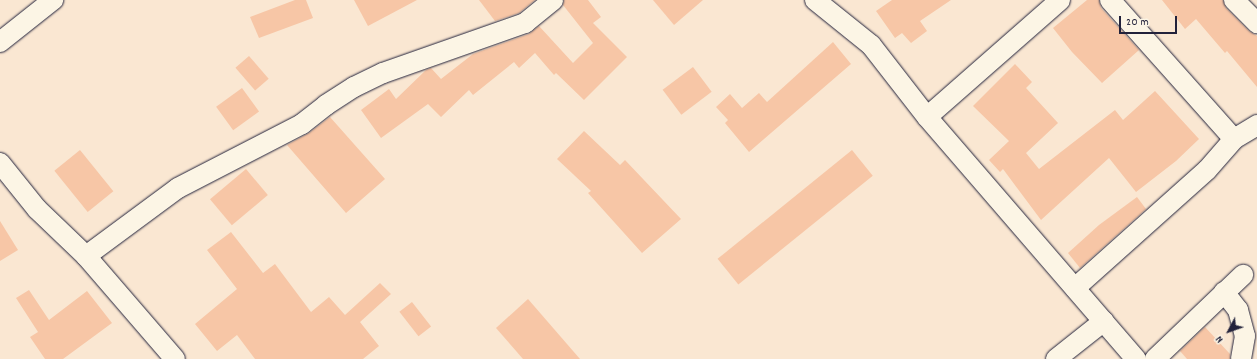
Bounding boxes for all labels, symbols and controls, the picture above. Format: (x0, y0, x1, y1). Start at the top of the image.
scale bar (1121, 8, 1179, 34)
text: 20 m (1126, 14, 1149, 31)
north arrow (1209, 311, 1249, 351)
text: N (1212, 332, 1228, 346)

